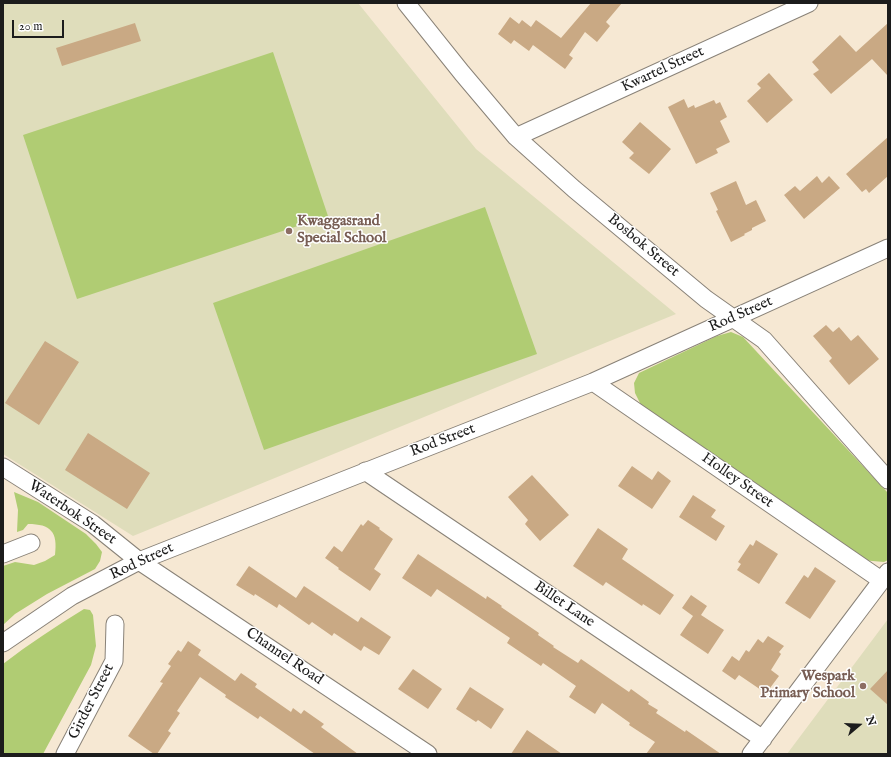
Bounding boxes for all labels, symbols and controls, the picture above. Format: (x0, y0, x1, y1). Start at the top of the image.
scale bar (14, 12, 66, 38)
text: 20 m (19, 19, 42, 34)
street label: Kwartel Street (619, 43, 707, 97)
street label: Bosbok Street (604, 211, 682, 281)
place label: Kwaggasrand Special School (297, 213, 386, 248)
marker: Kwaggasrand Special School (284, 226, 294, 236)
street label: Rod Street (706, 293, 776, 337)
street label: Rod Street (408, 420, 478, 462)
street label: Holley Street (698, 450, 776, 512)
street label: Waterbok Street (25, 477, 119, 549)
street label: Rod Street (107, 539, 177, 585)
street label: Billet Lane (530, 578, 598, 632)
street label: Channel Road (242, 625, 326, 689)
street label: Girder Street (65, 661, 119, 743)
place label: Wespark Primary School (760, 668, 855, 703)
marker: Wespark Primary School (858, 681, 868, 691)
north arrow (839, 705, 879, 745)
text: N (862, 714, 879, 728)

